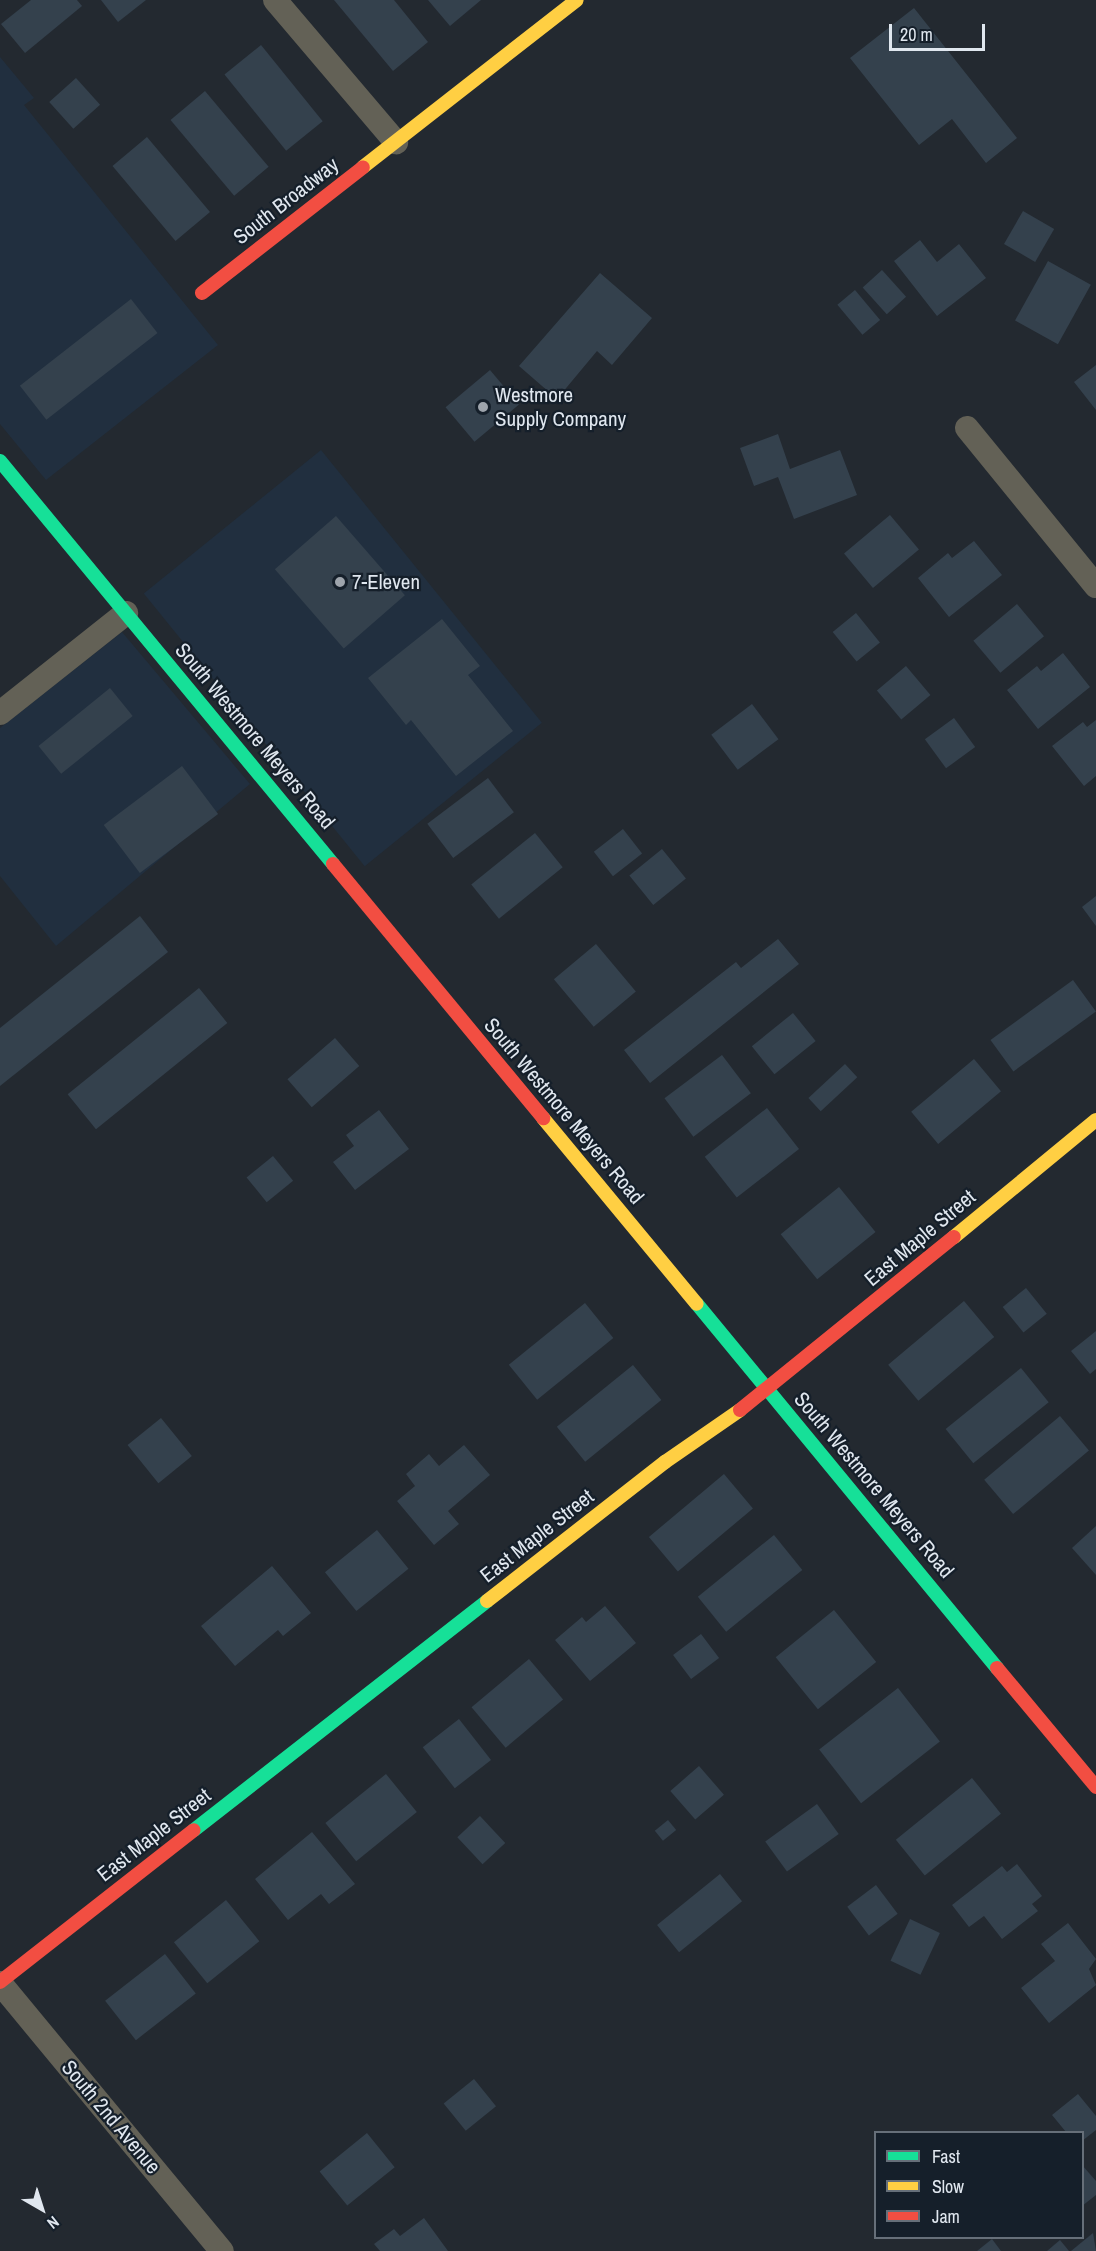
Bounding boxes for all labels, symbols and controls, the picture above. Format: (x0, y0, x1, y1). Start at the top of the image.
scale bar (892, 12, 988, 50)
text: 20 m (900, 22, 933, 47)
street label: South Broadway (228, 152, 344, 250)
place label: Westmore Supply Company (495, 382, 626, 432)
marker: Westmore Supply Company (476, 400, 490, 414)
place label: 7-Eleven (352, 569, 420, 595)
marker: 7-Eleven (333, 575, 347, 589)
street label: South Westmore Meyers Road (170, 638, 340, 834)
street label: South Westmore Meyers Road (479, 1013, 649, 1209)
street label: East Maple Street (859, 1184, 981, 1292)
street label: South Westmore Meyers Road (789, 1387, 959, 1583)
street label: East Maple Street (475, 1484, 599, 1588)
street label: East Maple Street (92, 1783, 216, 1887)
street label: South 2nd Avenue (56, 2055, 166, 2179)
legend (874, 2131, 1084, 2239)
text: Fast (932, 2144, 960, 2169)
text: Slow (932, 2174, 964, 2199)
north arrow (12, 2179, 72, 2239)
text: Jam (932, 2204, 960, 2229)
text: N (43, 2211, 64, 2235)

